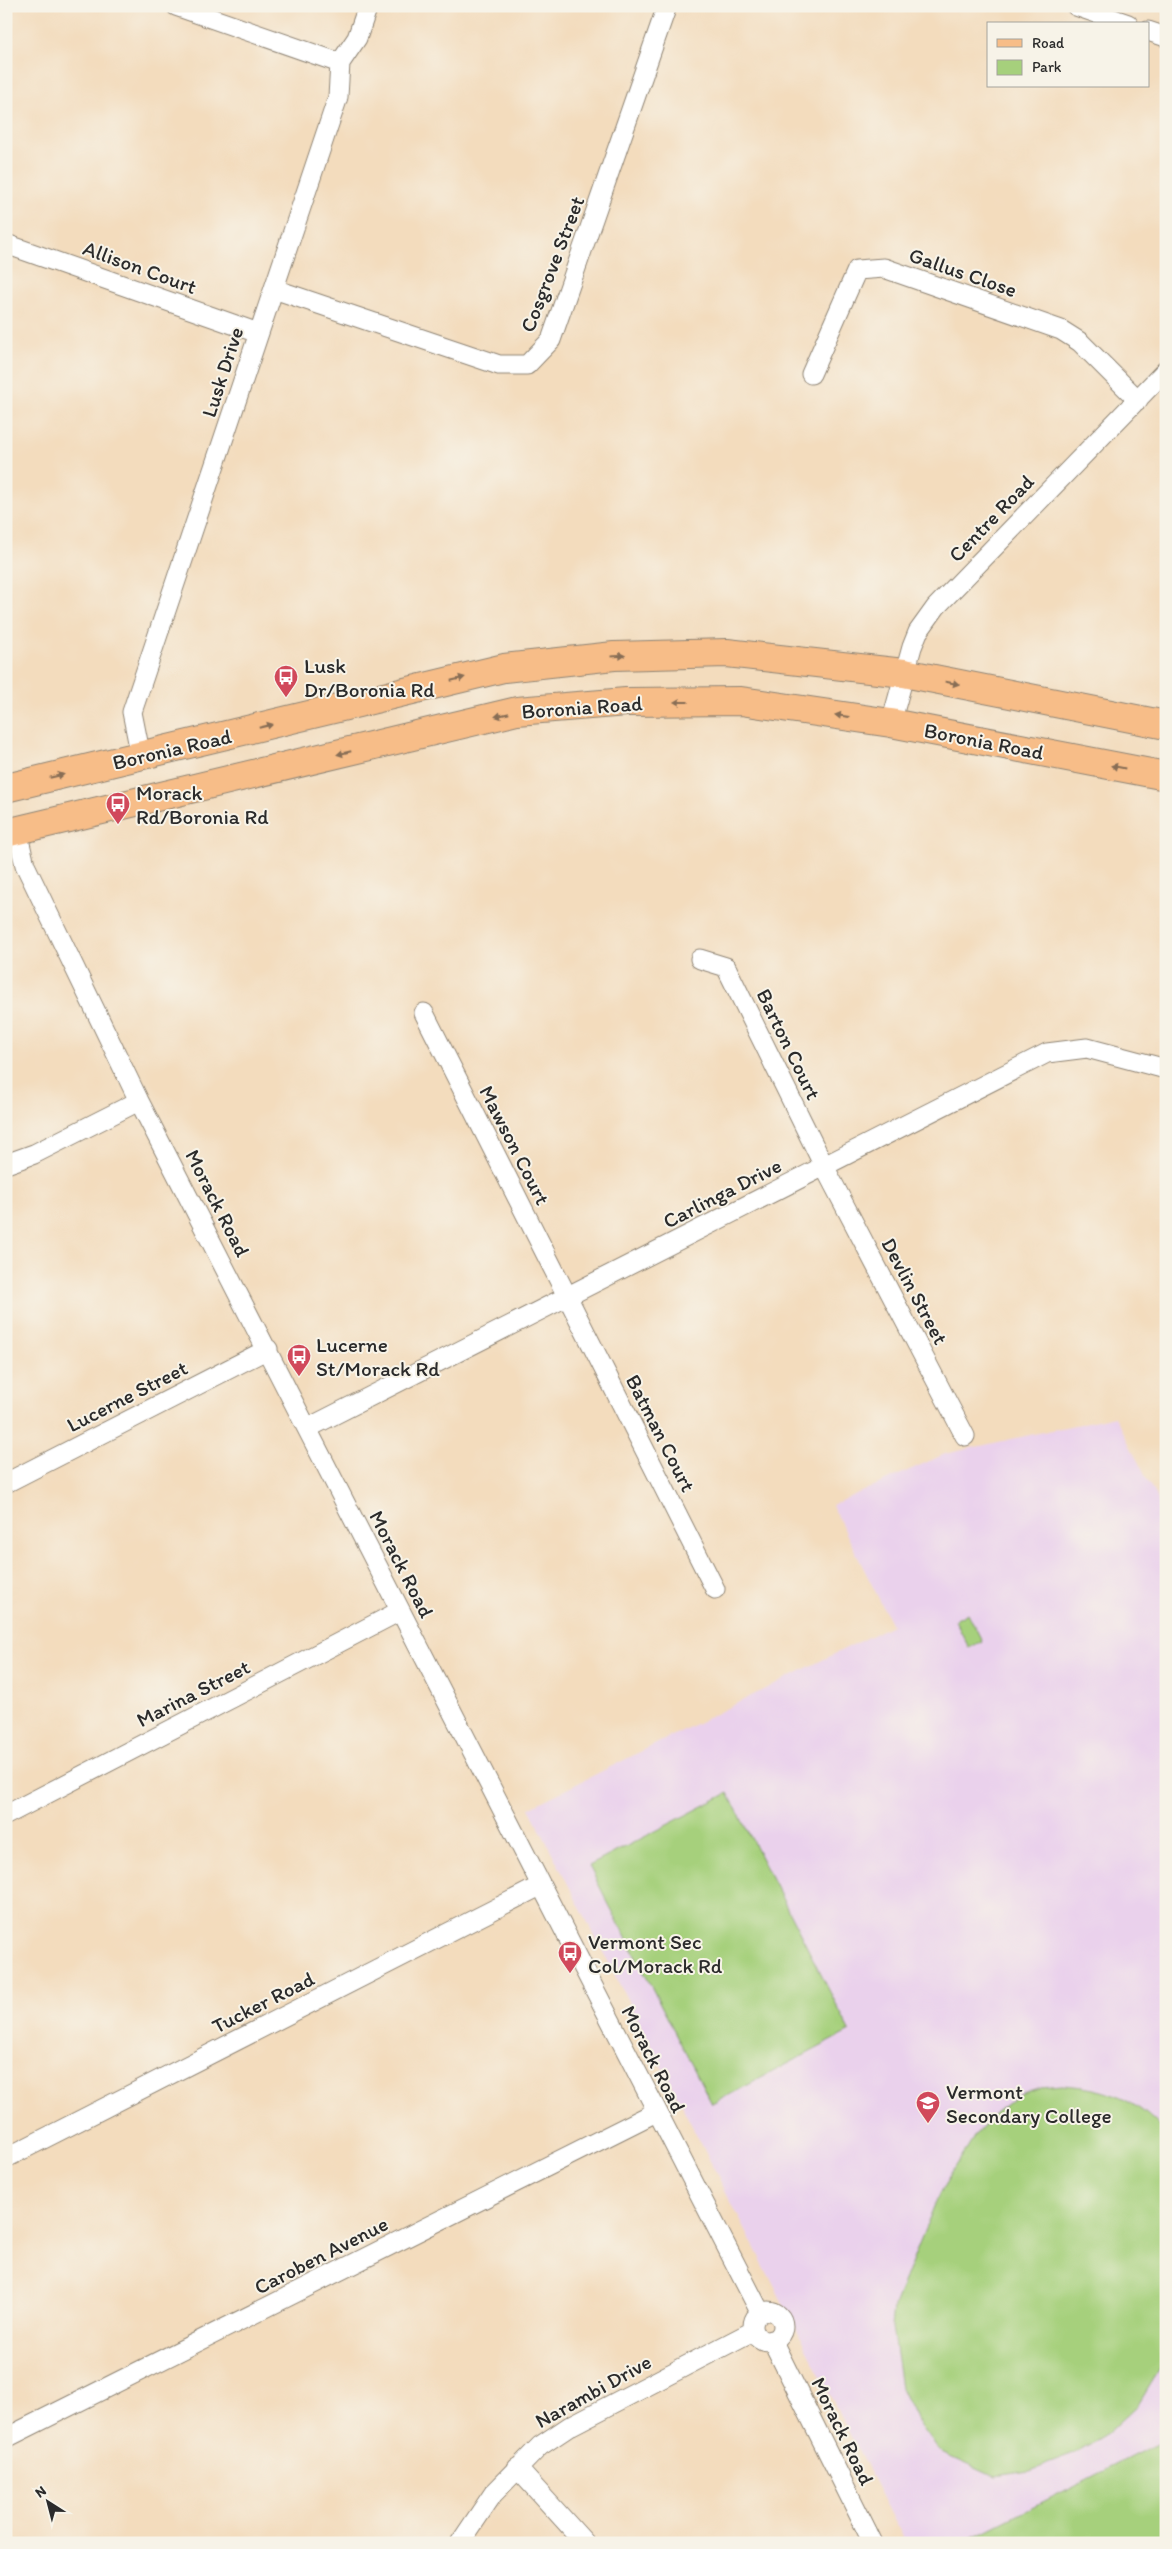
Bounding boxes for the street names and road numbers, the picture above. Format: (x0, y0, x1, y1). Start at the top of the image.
street label: Cosgrove Street (515, 192, 589, 336)
street label: Allison Court (80, 235, 200, 299)
street label: Gallus Close (906, 242, 1020, 302)
street label: Lusk Drive (196, 324, 248, 420)
street label: Centre Road (943, 469, 1039, 567)
street label: Boronia Road (521, 690, 644, 724)
street label: Boronia Road (922, 717, 1046, 765)
street label: Boronia Road (110, 723, 234, 775)
street label: Barton Court (751, 985, 827, 1104)
street label: Mawson Court (474, 1081, 556, 1209)
street label: Morack Road (180, 1145, 256, 1261)
street label: Carlinga Drive (659, 1153, 785, 1233)
street label: Devlin Street (876, 1233, 954, 1349)
street label: Lucerne Street (63, 1355, 192, 1437)
street label: Batman Court (621, 1370, 701, 1496)
street label: Morack Road (364, 1506, 440, 1622)
street label: Marina Street (132, 1654, 254, 1732)
street label: Tucker Road (208, 1965, 319, 2038)
street label: Morack Road (616, 2001, 692, 2117)
street label: Caroben Avenue (250, 2211, 392, 2299)
street label: Narambi Drive (531, 2349, 656, 2433)
street label: Morack Road (806, 2373, 880, 2489)

